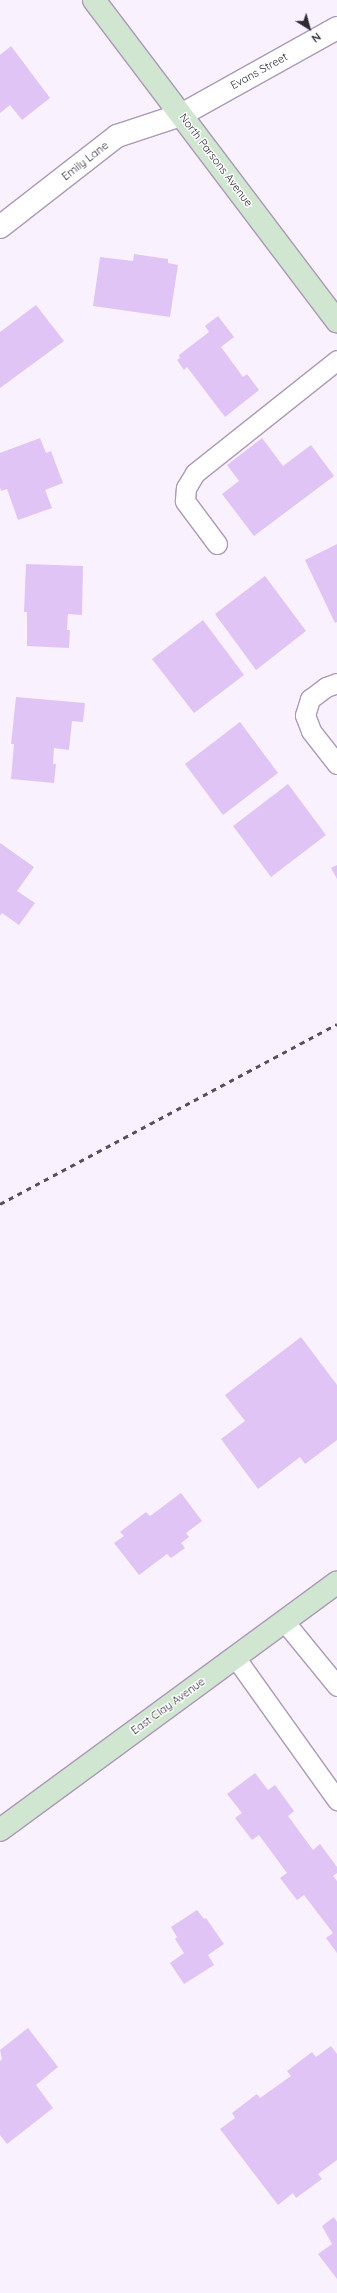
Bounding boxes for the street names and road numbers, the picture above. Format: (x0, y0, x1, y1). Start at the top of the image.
street label: Evans Street (228, 50, 290, 92)
street label: North Parsons Avenue (177, 111, 255, 209)
street label: Emily Lane (59, 139, 111, 183)
street label: East Clay Avenue (129, 1675, 207, 1737)

